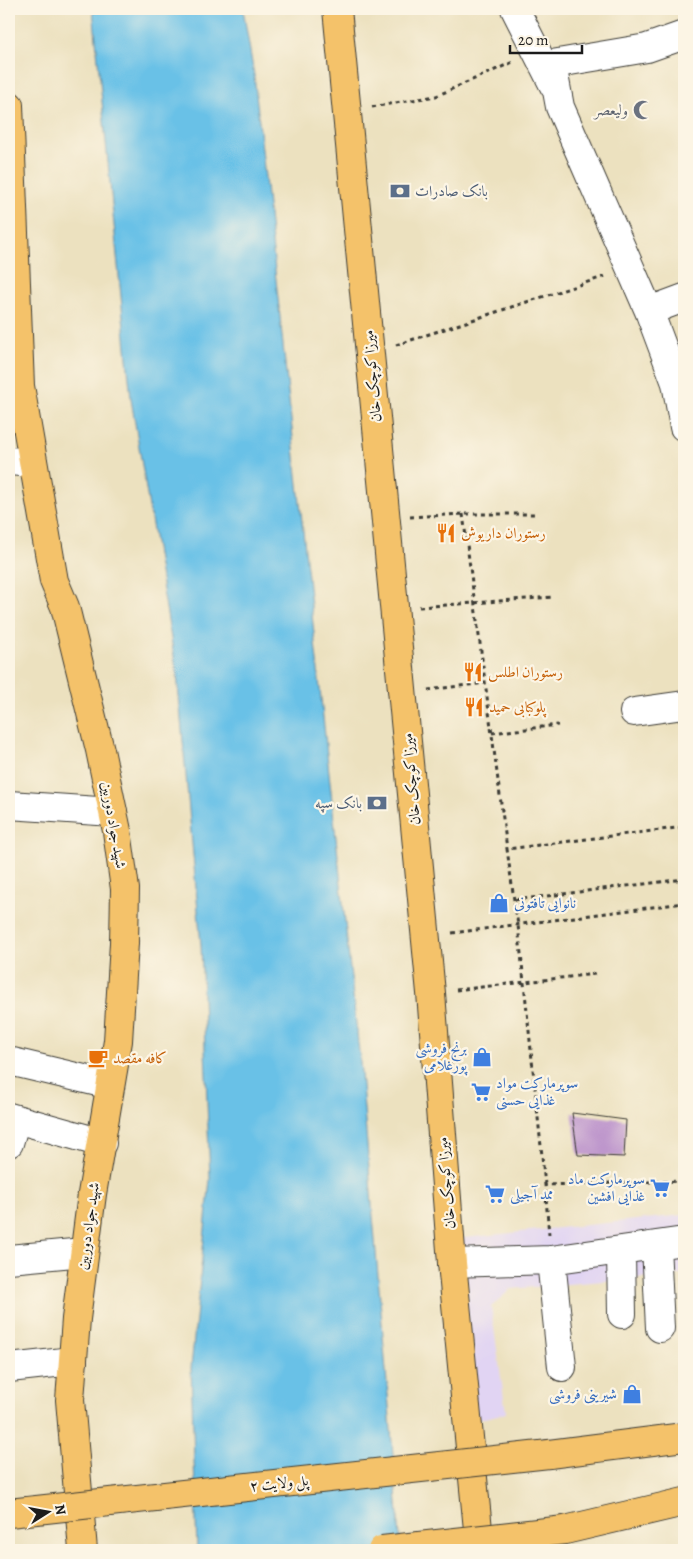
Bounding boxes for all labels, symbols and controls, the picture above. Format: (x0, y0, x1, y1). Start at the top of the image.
scale bar (510, 22, 583, 54)
text: 20 m (518, 30, 549, 50)
mosque icon: ولیعصر (632, 99, 654, 121)
place label: ولیعصر (592, 100, 628, 120)
bank icon: بانک صادرات (389, 180, 411, 202)
place label: بانک صادرات (415, 181, 488, 201)
street label: میرزا کوچک خان (358, 329, 386, 423)
restaurant icon: رستوران داریوش (435, 522, 457, 544)
place label: رستوران داریوش (461, 523, 546, 543)
restaurant icon: رستوران اطلس (462, 661, 484, 683)
place label: رستوران اطلس (488, 662, 563, 682)
restaurant icon: پلوکبابی حمید (463, 696, 485, 718)
place label: پلوکبابی حمید (489, 697, 547, 718)
street label: میرزا کوچک خان (397, 732, 425, 826)
street label: شهید جواد دوربین (97, 780, 131, 870)
bank icon: بانک سپه (366, 792, 388, 814)
place label: بانک سپه (315, 793, 362, 813)
shop icon: نانوایی تافتونی (488, 892, 510, 914)
place label: نانوایی تافتونی (514, 893, 576, 913)
place label: برنج فروشی پورغلامی (416, 1038, 468, 1076)
shop icon: برنج فروشی پورغلامی (471, 1046, 493, 1068)
cafe icon: کافه مقصد (87, 1047, 109, 1069)
place label: کافه مقصد (113, 1048, 167, 1068)
place label: سوپرمارکت مواد غذایی حسنی (496, 1073, 578, 1111)
supermarket icon: سوپرمارکت مواد غذایی حسنی (470, 1081, 492, 1103)
street label: میرزا کوچک خان (432, 1136, 460, 1230)
place label: سوپرمارکت ماد غذایی افشین (568, 1169, 645, 1206)
supermarket icon: سوپرمارکت ماد غذایی افشین (649, 1177, 671, 1199)
street label: شهید جواد دوربین (72, 1181, 104, 1271)
supermarket icon: ممد آجیلی (484, 1183, 506, 1205)
place label: ممد آجیلی (510, 1184, 554, 1205)
shop icon: شیرینی فروشی (621, 1383, 643, 1405)
place label: شیرینی فروشی (549, 1384, 617, 1405)
street label: پل ولایت ۲ (249, 1470, 311, 1497)
north arrow (22, 1486, 72, 1536)
text: N (50, 1503, 71, 1516)

